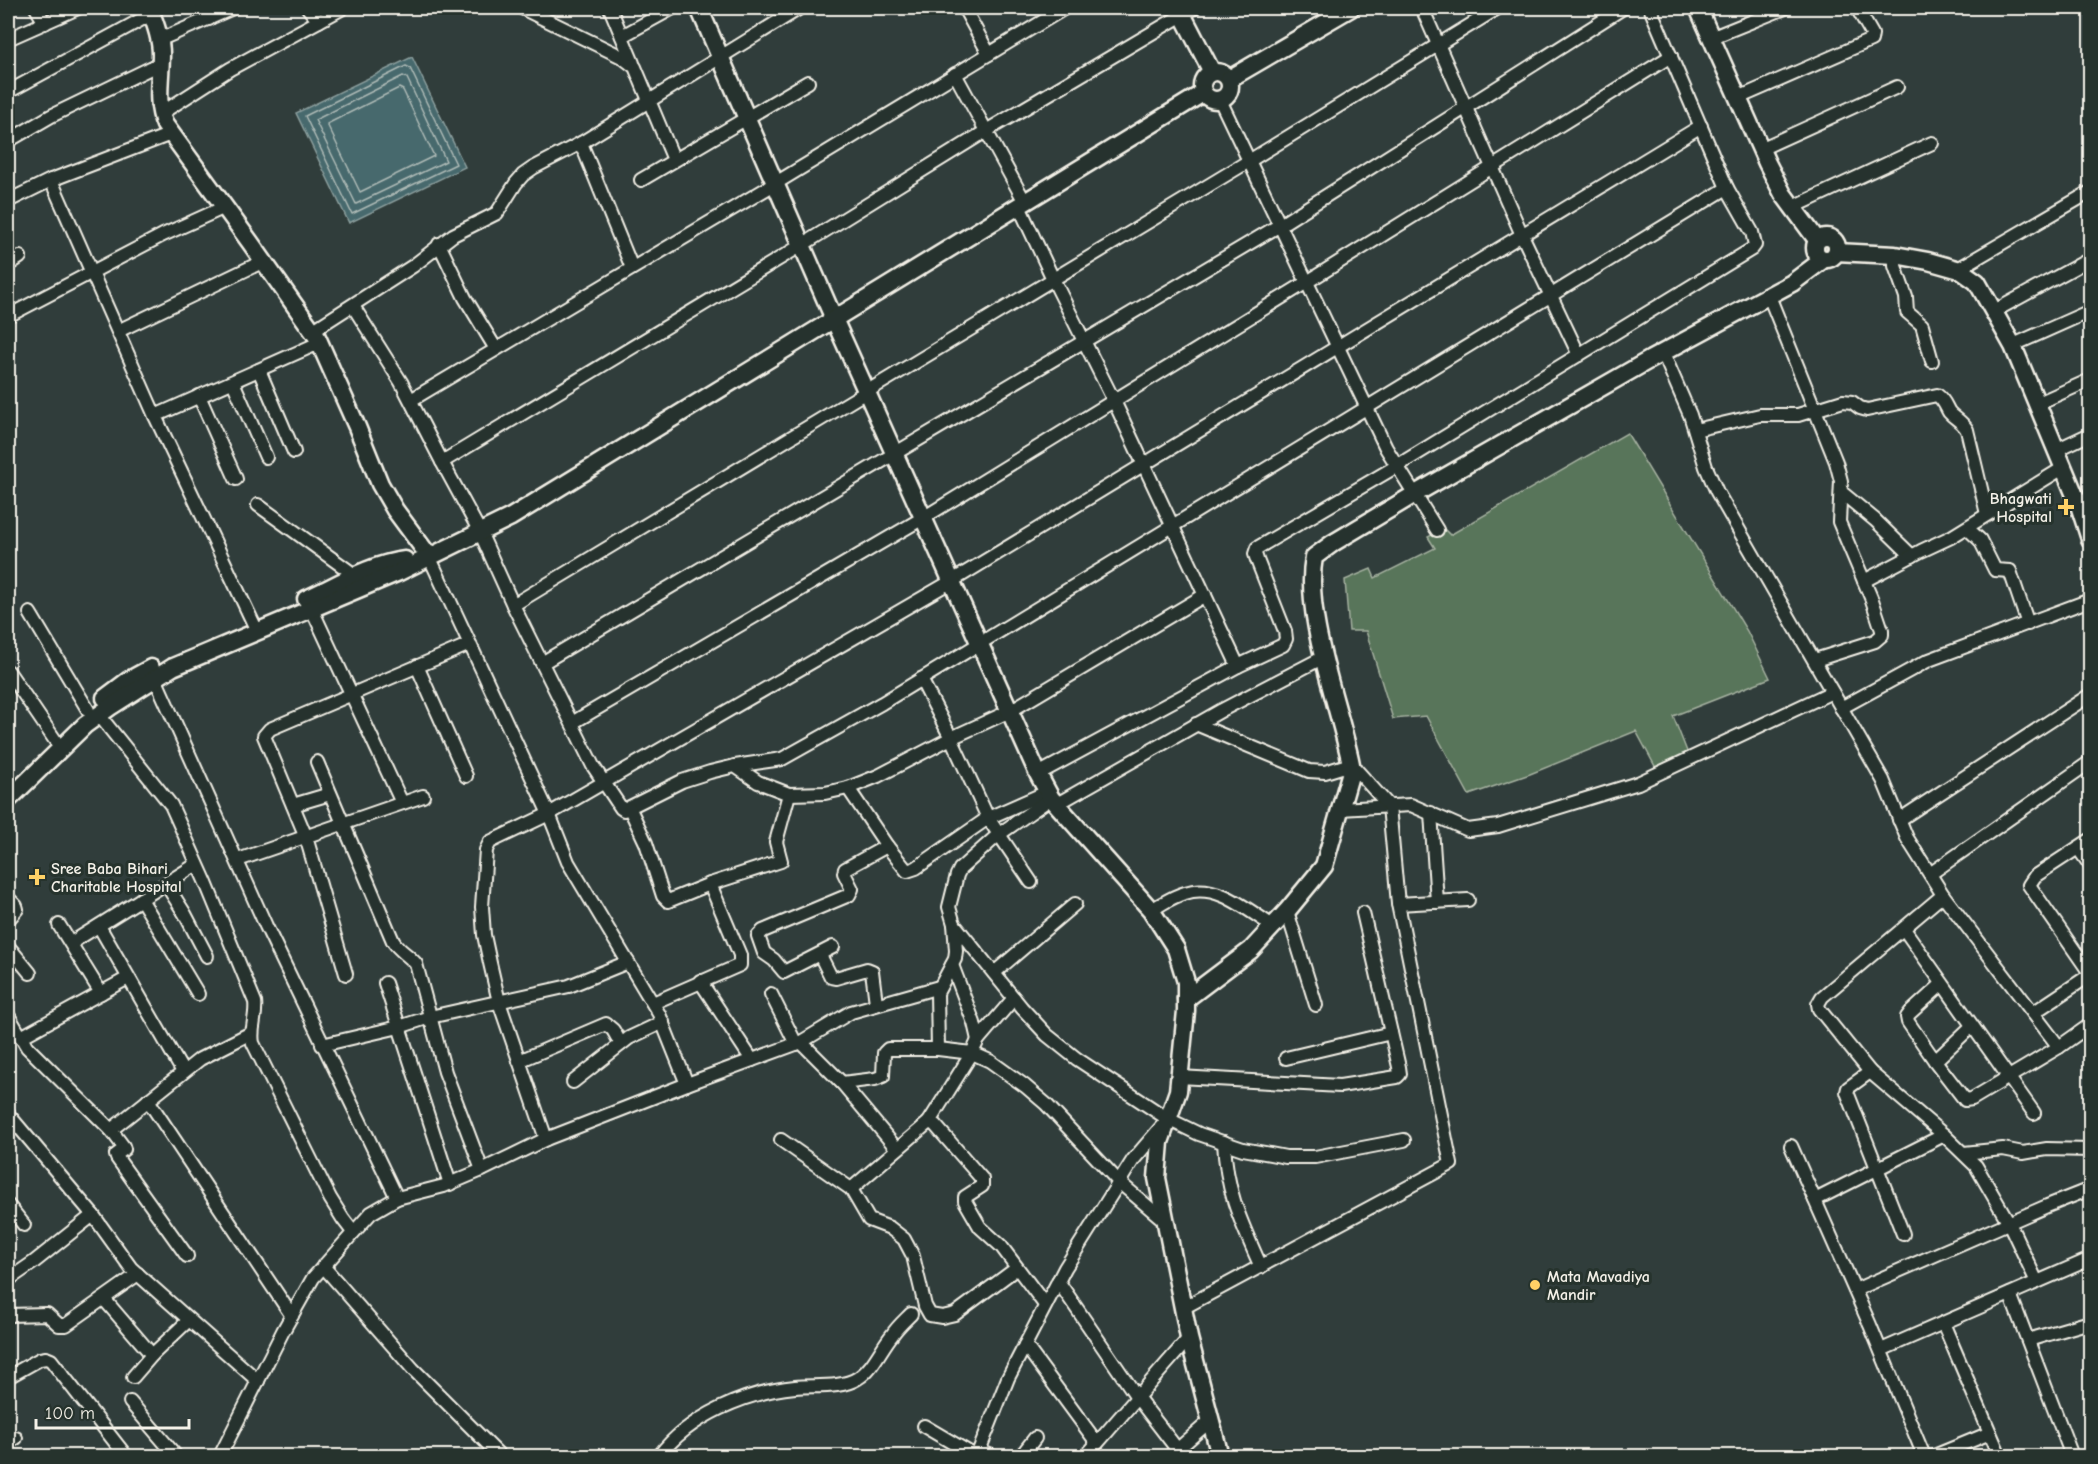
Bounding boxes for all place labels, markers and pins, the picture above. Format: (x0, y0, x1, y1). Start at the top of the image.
place label: Bhagwati Hospital (1990, 490, 2052, 526)
marker: Bhagwati Hospital (2057, 498, 2075, 516)
place label: Sree Baba Bihari Charitable Hospital (51, 860, 182, 896)
marker: Sree Baba Bihari Charitable Hospital (28, 868, 46, 886)
place label: Mata Mavadiya Mandir (1547, 1268, 1650, 1304)
marker: Mata Mavadiya Mandir (1528, 1278, 1542, 1292)

